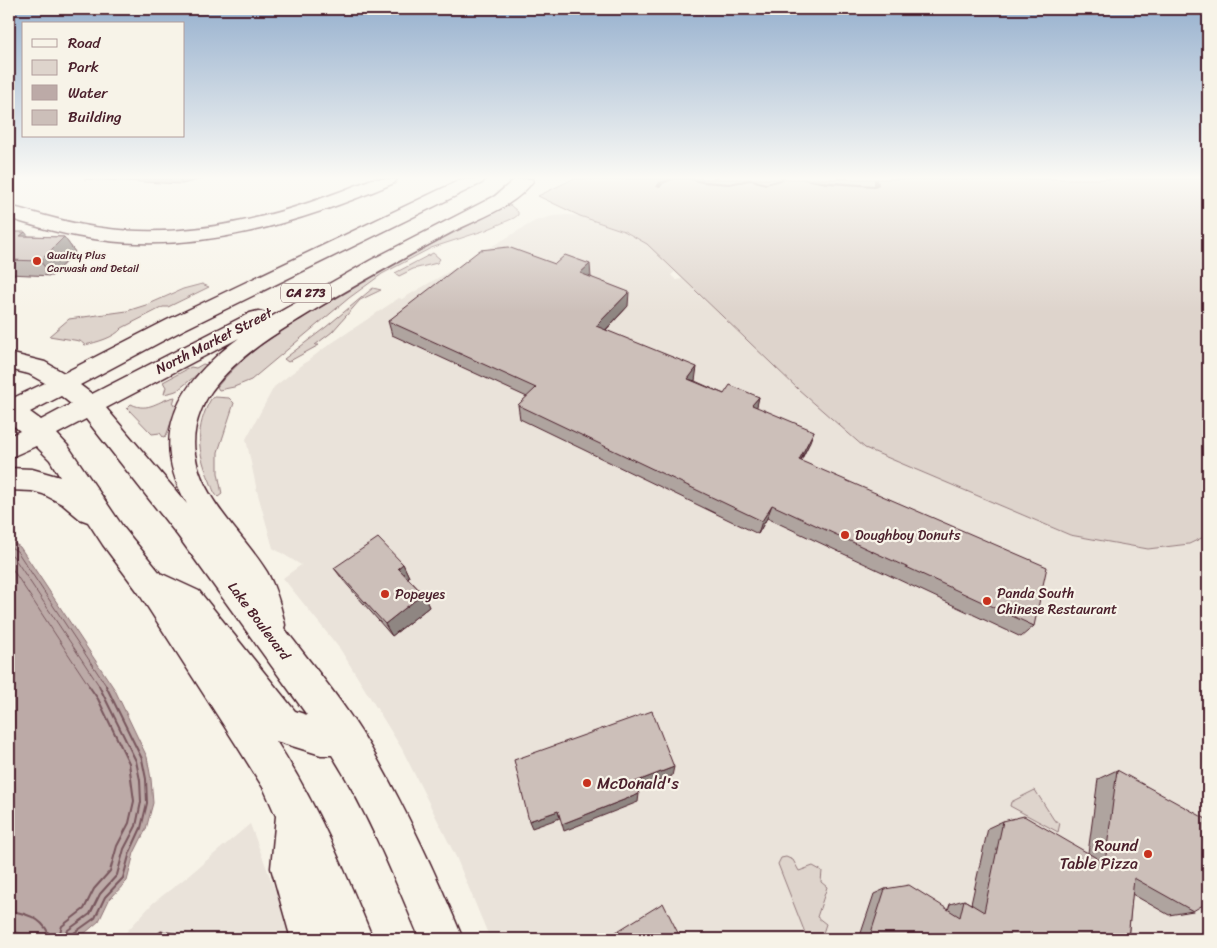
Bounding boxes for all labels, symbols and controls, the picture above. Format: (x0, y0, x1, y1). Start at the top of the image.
legend (22, 22, 185, 138)
text: Road (68, 30, 101, 56)
text: Park (68, 54, 99, 80)
text: Water (68, 80, 108, 106)
text: Building (68, 104, 122, 130)
place label: Quality Plus Carwash and Detail (47, 246, 140, 278)
marker: Quality Plus Carwash and Detail (31, 255, 43, 267)
road number: CA 273 (281, 284, 331, 302)
street label: North Market Street (151, 300, 278, 381)
place label: Doughboy Donuts (855, 523, 961, 548)
marker: Doughboy Donuts (839, 529, 851, 541)
street label: Lake Boulevard (221, 576, 298, 667)
place label: Panda South Chinese Restaurant (997, 581, 1117, 622)
place label: Popeyes (395, 582, 445, 607)
marker: Popeyes (379, 588, 391, 600)
marker: Panda South Chinese Restaurant (981, 595, 993, 607)
place label: McDonald's (597, 769, 679, 798)
marker: McDonald's (581, 777, 593, 789)
place label: Round Table Pizza (1060, 831, 1140, 878)
marker: Round Table Pizza (1142, 848, 1154, 860)

